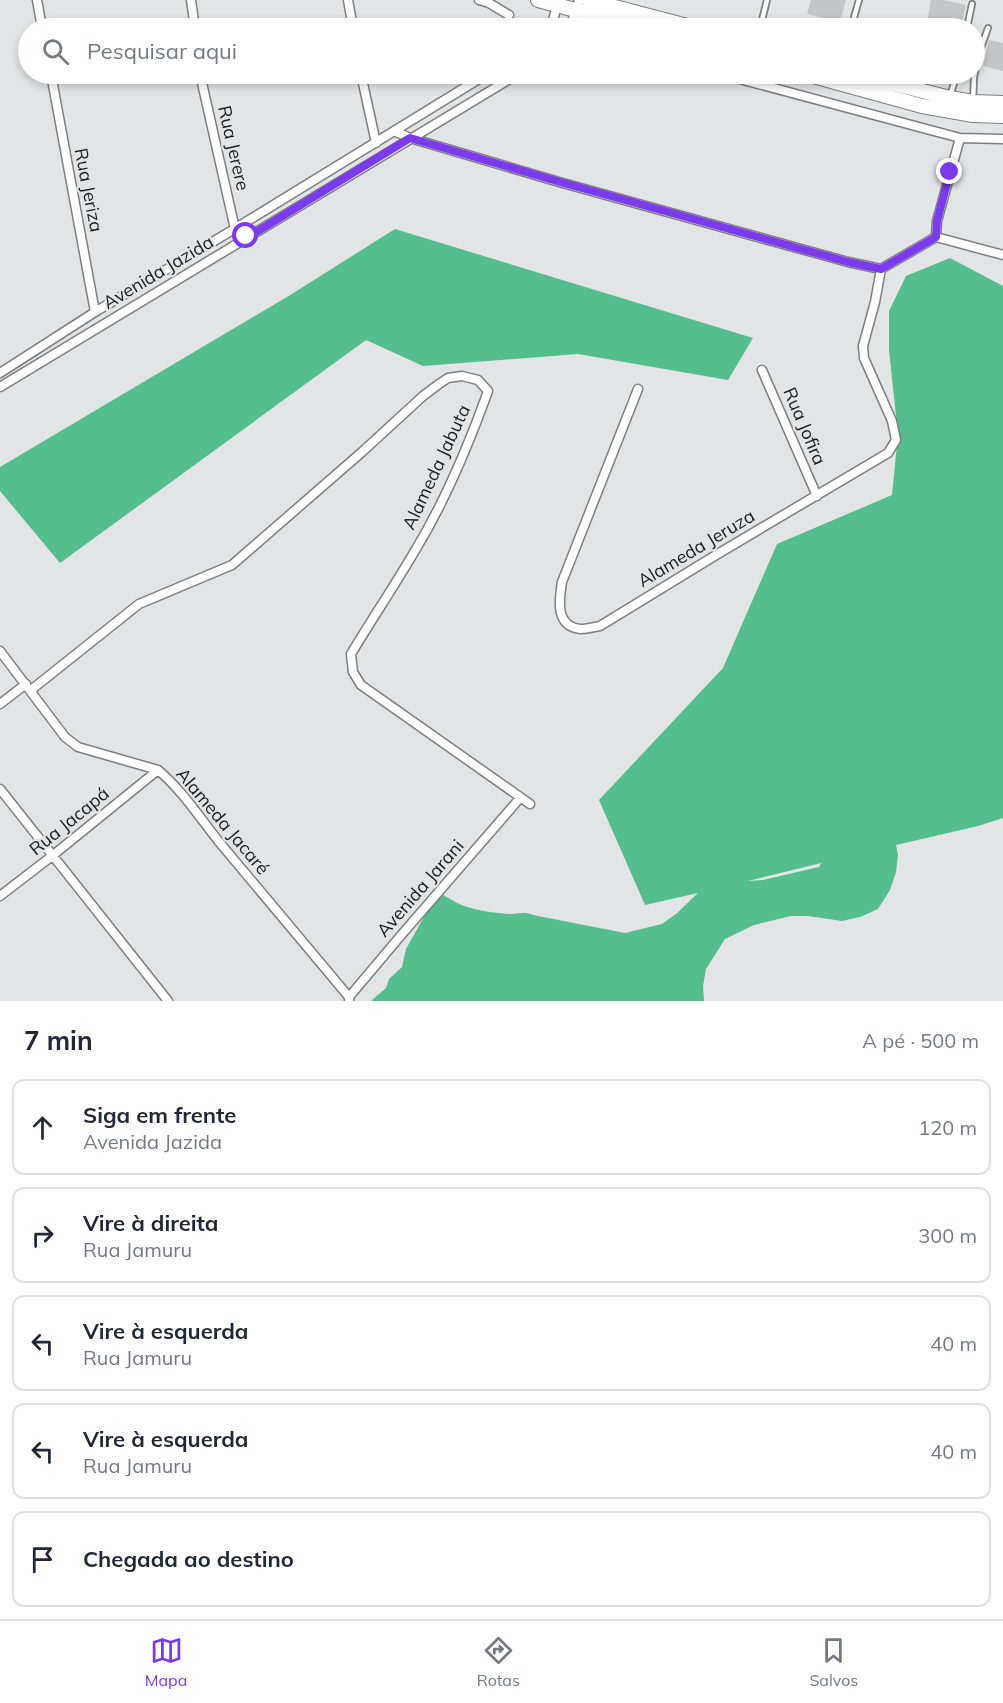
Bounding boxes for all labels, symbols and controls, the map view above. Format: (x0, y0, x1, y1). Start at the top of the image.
search box (18, 18, 985, 84)
icon: search (39, 35, 72, 68)
text: Pesquisar aqui (87, 37, 237, 65)
street label: Rua Jerere (213, 103, 255, 193)
street label: Rua Jeriza (70, 146, 108, 234)
route end (936, 158, 962, 184)
route start (232, 222, 258, 248)
street label: Avenida Jazida (98, 230, 218, 314)
street label: Rua Jofira (778, 384, 832, 468)
street label: Alameda Jabuta (397, 401, 475, 533)
street label: Alameda Jeruza (633, 504, 759, 592)
street label: Alameda Jacaré (172, 763, 274, 879)
street label: Rua Jacapá (24, 782, 114, 860)
street label: Avenida Jarani (371, 834, 469, 942)
text: 7 min (24, 1024, 93, 1057)
text: A pé · 500 m (862, 1028, 979, 1053)
text: Siga em frente (83, 1101, 236, 1129)
icon: ahead (26, 1111, 59, 1144)
text: 120 m (918, 1115, 977, 1140)
text: Avenida Jazida (83, 1129, 222, 1154)
text: Vire à direita (83, 1209, 218, 1237)
icon: right (26, 1219, 59, 1252)
text: 300 m (918, 1223, 977, 1248)
text: Rua Jamuru (83, 1237, 192, 1262)
text: Vire à esquerda (83, 1317, 248, 1345)
icon: left (26, 1327, 59, 1360)
text: 40 m (930, 1331, 977, 1356)
text: Rua Jamuru (83, 1345, 192, 1370)
text: Vire à esquerda (83, 1425, 248, 1453)
icon: left (26, 1435, 59, 1468)
text: 40 m (930, 1439, 977, 1464)
text: Rua Jamuru (83, 1453, 192, 1478)
icon: arrive (26, 1543, 59, 1576)
text: Chegada ao destino (83, 1545, 294, 1573)
tab: Mapa (145, 1634, 187, 1690)
tab: Rotas (477, 1634, 520, 1690)
tab: Salvos (809, 1634, 858, 1690)

